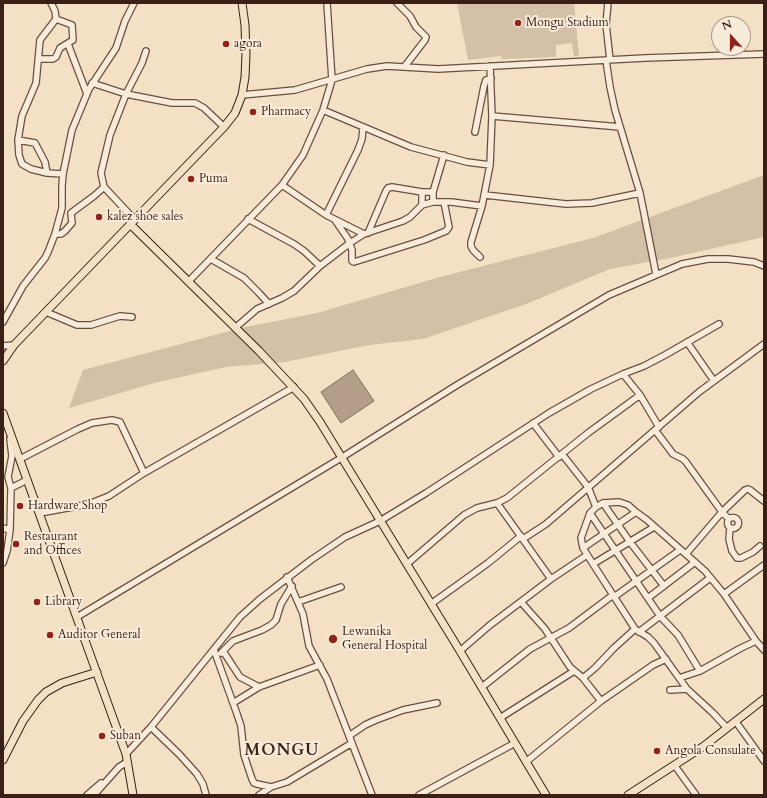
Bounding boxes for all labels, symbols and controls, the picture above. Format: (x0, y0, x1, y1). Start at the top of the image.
place label: Mongu Stadium (526, 16, 609, 30)
north arrow (711, 16, 751, 56)
text: N (720, 17, 734, 34)
marker: Mongu Stadium (513, 18, 523, 28)
place label: agora (234, 37, 262, 51)
marker: agora (221, 39, 231, 49)
place label: Pharmacy (261, 105, 311, 119)
marker: Pharmacy (248, 107, 258, 117)
place label: Puma (199, 172, 228, 186)
marker: Puma (186, 174, 196, 184)
place label: kalez shoe sales (107, 210, 183, 224)
marker: kalez shoe sales (94, 212, 104, 222)
place label: Hardware Shop (28, 499, 107, 513)
marker: Hardware Shop (15, 501, 25, 511)
place label: Restaurant and Offices (24, 530, 81, 558)
marker: Restaurant and Offices (11, 539, 21, 549)
place label: Library (45, 595, 82, 609)
marker: Library (32, 597, 42, 607)
place label: Lewanika General Hospital (342, 625, 427, 653)
place label: Auditor General (58, 628, 141, 642)
marker: Auditor General (45, 630, 55, 640)
marker: Lewanika General Hospital (327, 633, 339, 645)
place label: Suban (110, 729, 141, 743)
marker: Suban (97, 731, 107, 741)
district label: MONGU (245, 741, 319, 761)
place label: Angola Consulate (665, 744, 756, 758)
marker: Angola Consulate (652, 746, 662, 756)

